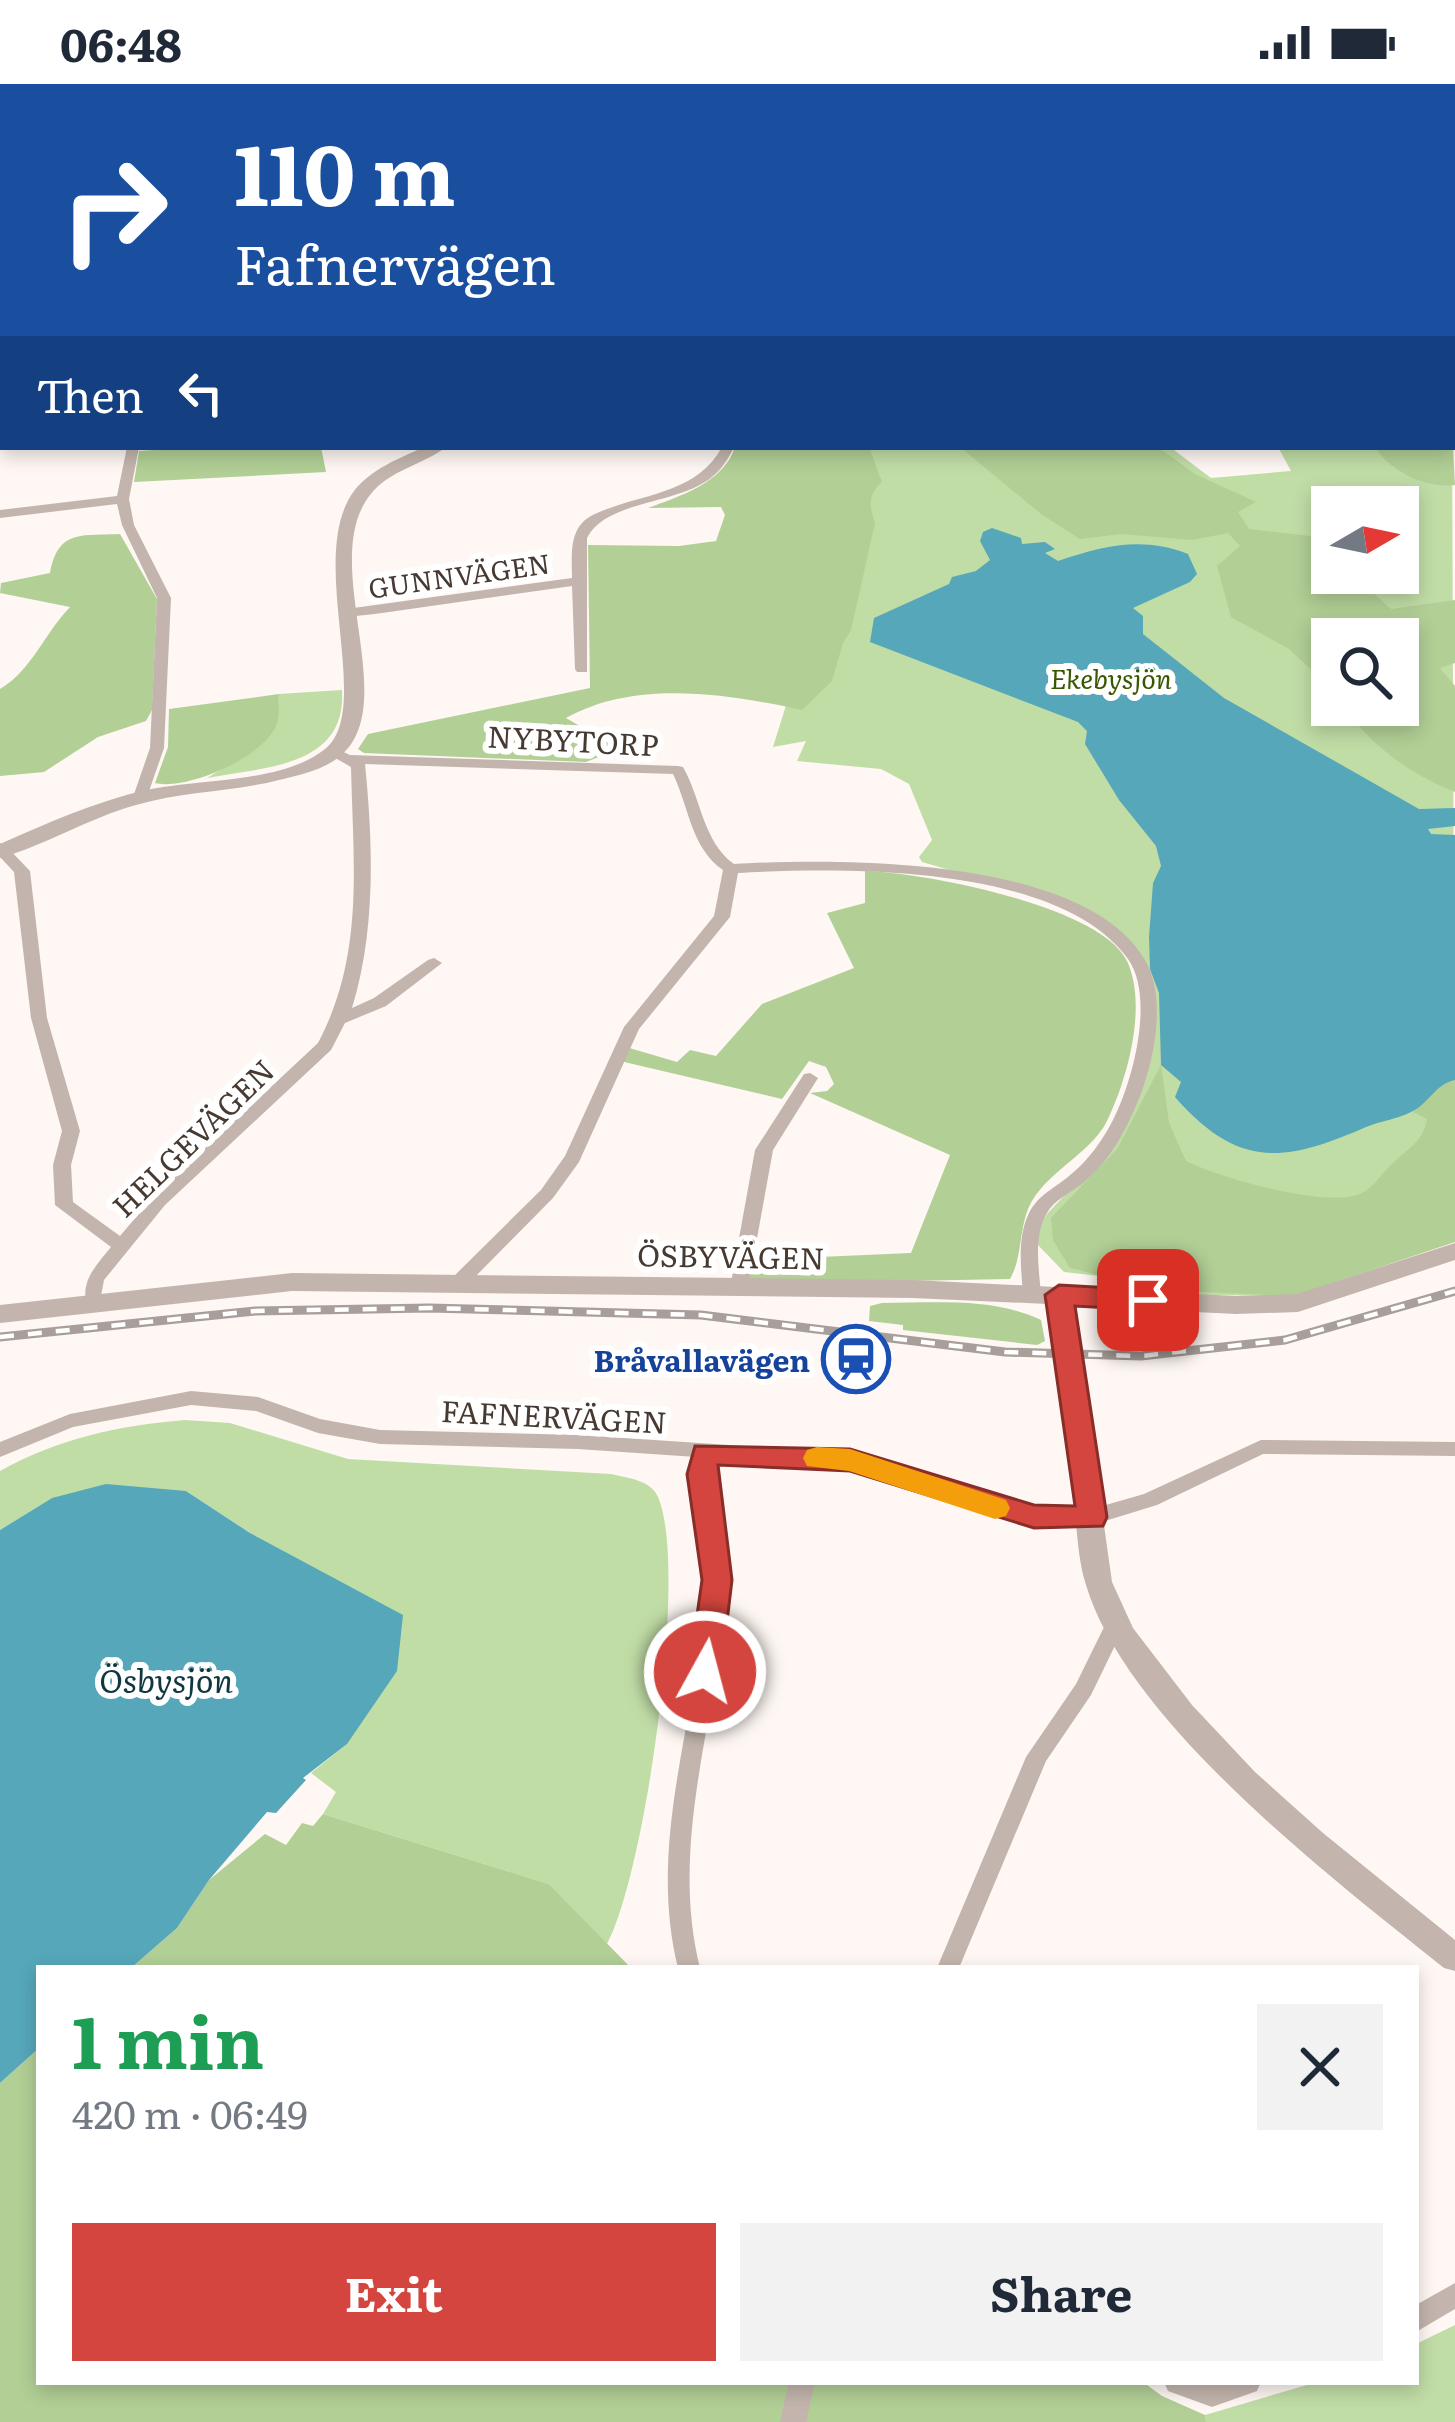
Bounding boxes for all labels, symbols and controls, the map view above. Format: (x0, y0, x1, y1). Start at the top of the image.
text: 06:48 (60, 9, 182, 76)
text: 110 m (234, 107, 456, 232)
icon: right (36, 132, 192, 288)
text: Fafnervägen (234, 221, 556, 302)
text: Then (36, 360, 144, 427)
icon: left (168, 360, 234, 426)
north arrow (1311, 486, 1419, 594)
map controls (1311, 486, 1419, 726)
street label: GUNNVÄGEN (366, 541, 552, 607)
button: search (1311, 618, 1419, 726)
park label: Ekebysjön (1050, 657, 1172, 697)
street label: NYBYTORP (486, 713, 660, 765)
street label: HELGEVÄGEN (101, 1048, 283, 1226)
street label: ÖSBYVÄGEN (637, 1231, 825, 1279)
pin (1097, 1249, 1199, 1351)
icon: arrive (1115, 1267, 1181, 1333)
station icon: Bråvallavägen (821, 1324, 891, 1394)
place label: Bråvallavägen (593, 1337, 810, 1381)
street label: FAFNERVÄGEN (440, 1387, 668, 1443)
position arrow (642, 1609, 768, 1735)
water label: Ösbysjön (99, 1654, 233, 1703)
text: 1 min (72, 1984, 264, 2091)
button: close (1257, 2004, 1383, 2130)
text: 420 m · 06:49 (72, 2083, 308, 2141)
button: Exit (72, 2223, 716, 2361)
button: Share (740, 2223, 1383, 2361)

